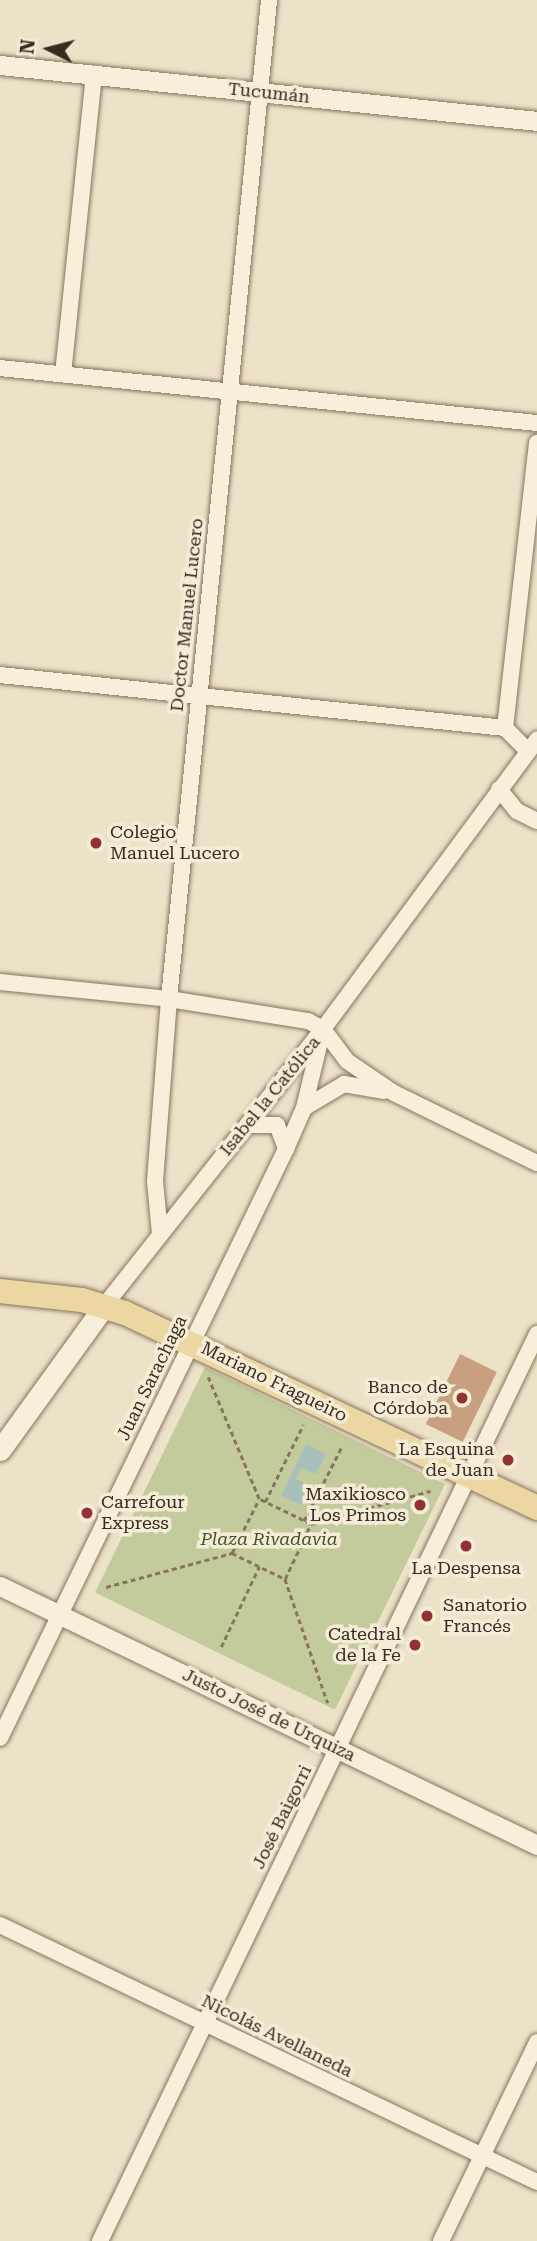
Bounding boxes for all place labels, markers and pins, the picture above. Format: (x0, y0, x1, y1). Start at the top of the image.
place label: Colegio Manuel Lucero (110, 822, 240, 864)
marker: Colegio Manuel Lucero (88, 835, 104, 851)
place label: Banco de Córdoba (368, 1377, 448, 1420)
marker: Banco de Córdoba (454, 1390, 470, 1406)
place label: La Esquina de Juan (398, 1439, 494, 1482)
marker: La Esquina de Juan (500, 1452, 516, 1468)
place label: Maxikiosco Los Primos (305, 1484, 406, 1526)
place label: Carrefour Express (101, 1492, 185, 1534)
marker: Maxikiosco Los Primos (412, 1497, 428, 1513)
marker: Carrefour Express (79, 1505, 95, 1521)
marker: La Despensa (458, 1538, 474, 1554)
place label: La Despensa (411, 1557, 521, 1579)
place label: Sanatorio Francés (443, 1595, 527, 1638)
marker: Sanatorio Francés (417, 1606, 437, 1626)
place label: Catedral de la Fe (328, 1624, 401, 1666)
marker: Catedral de la Fe (407, 1637, 423, 1653)

